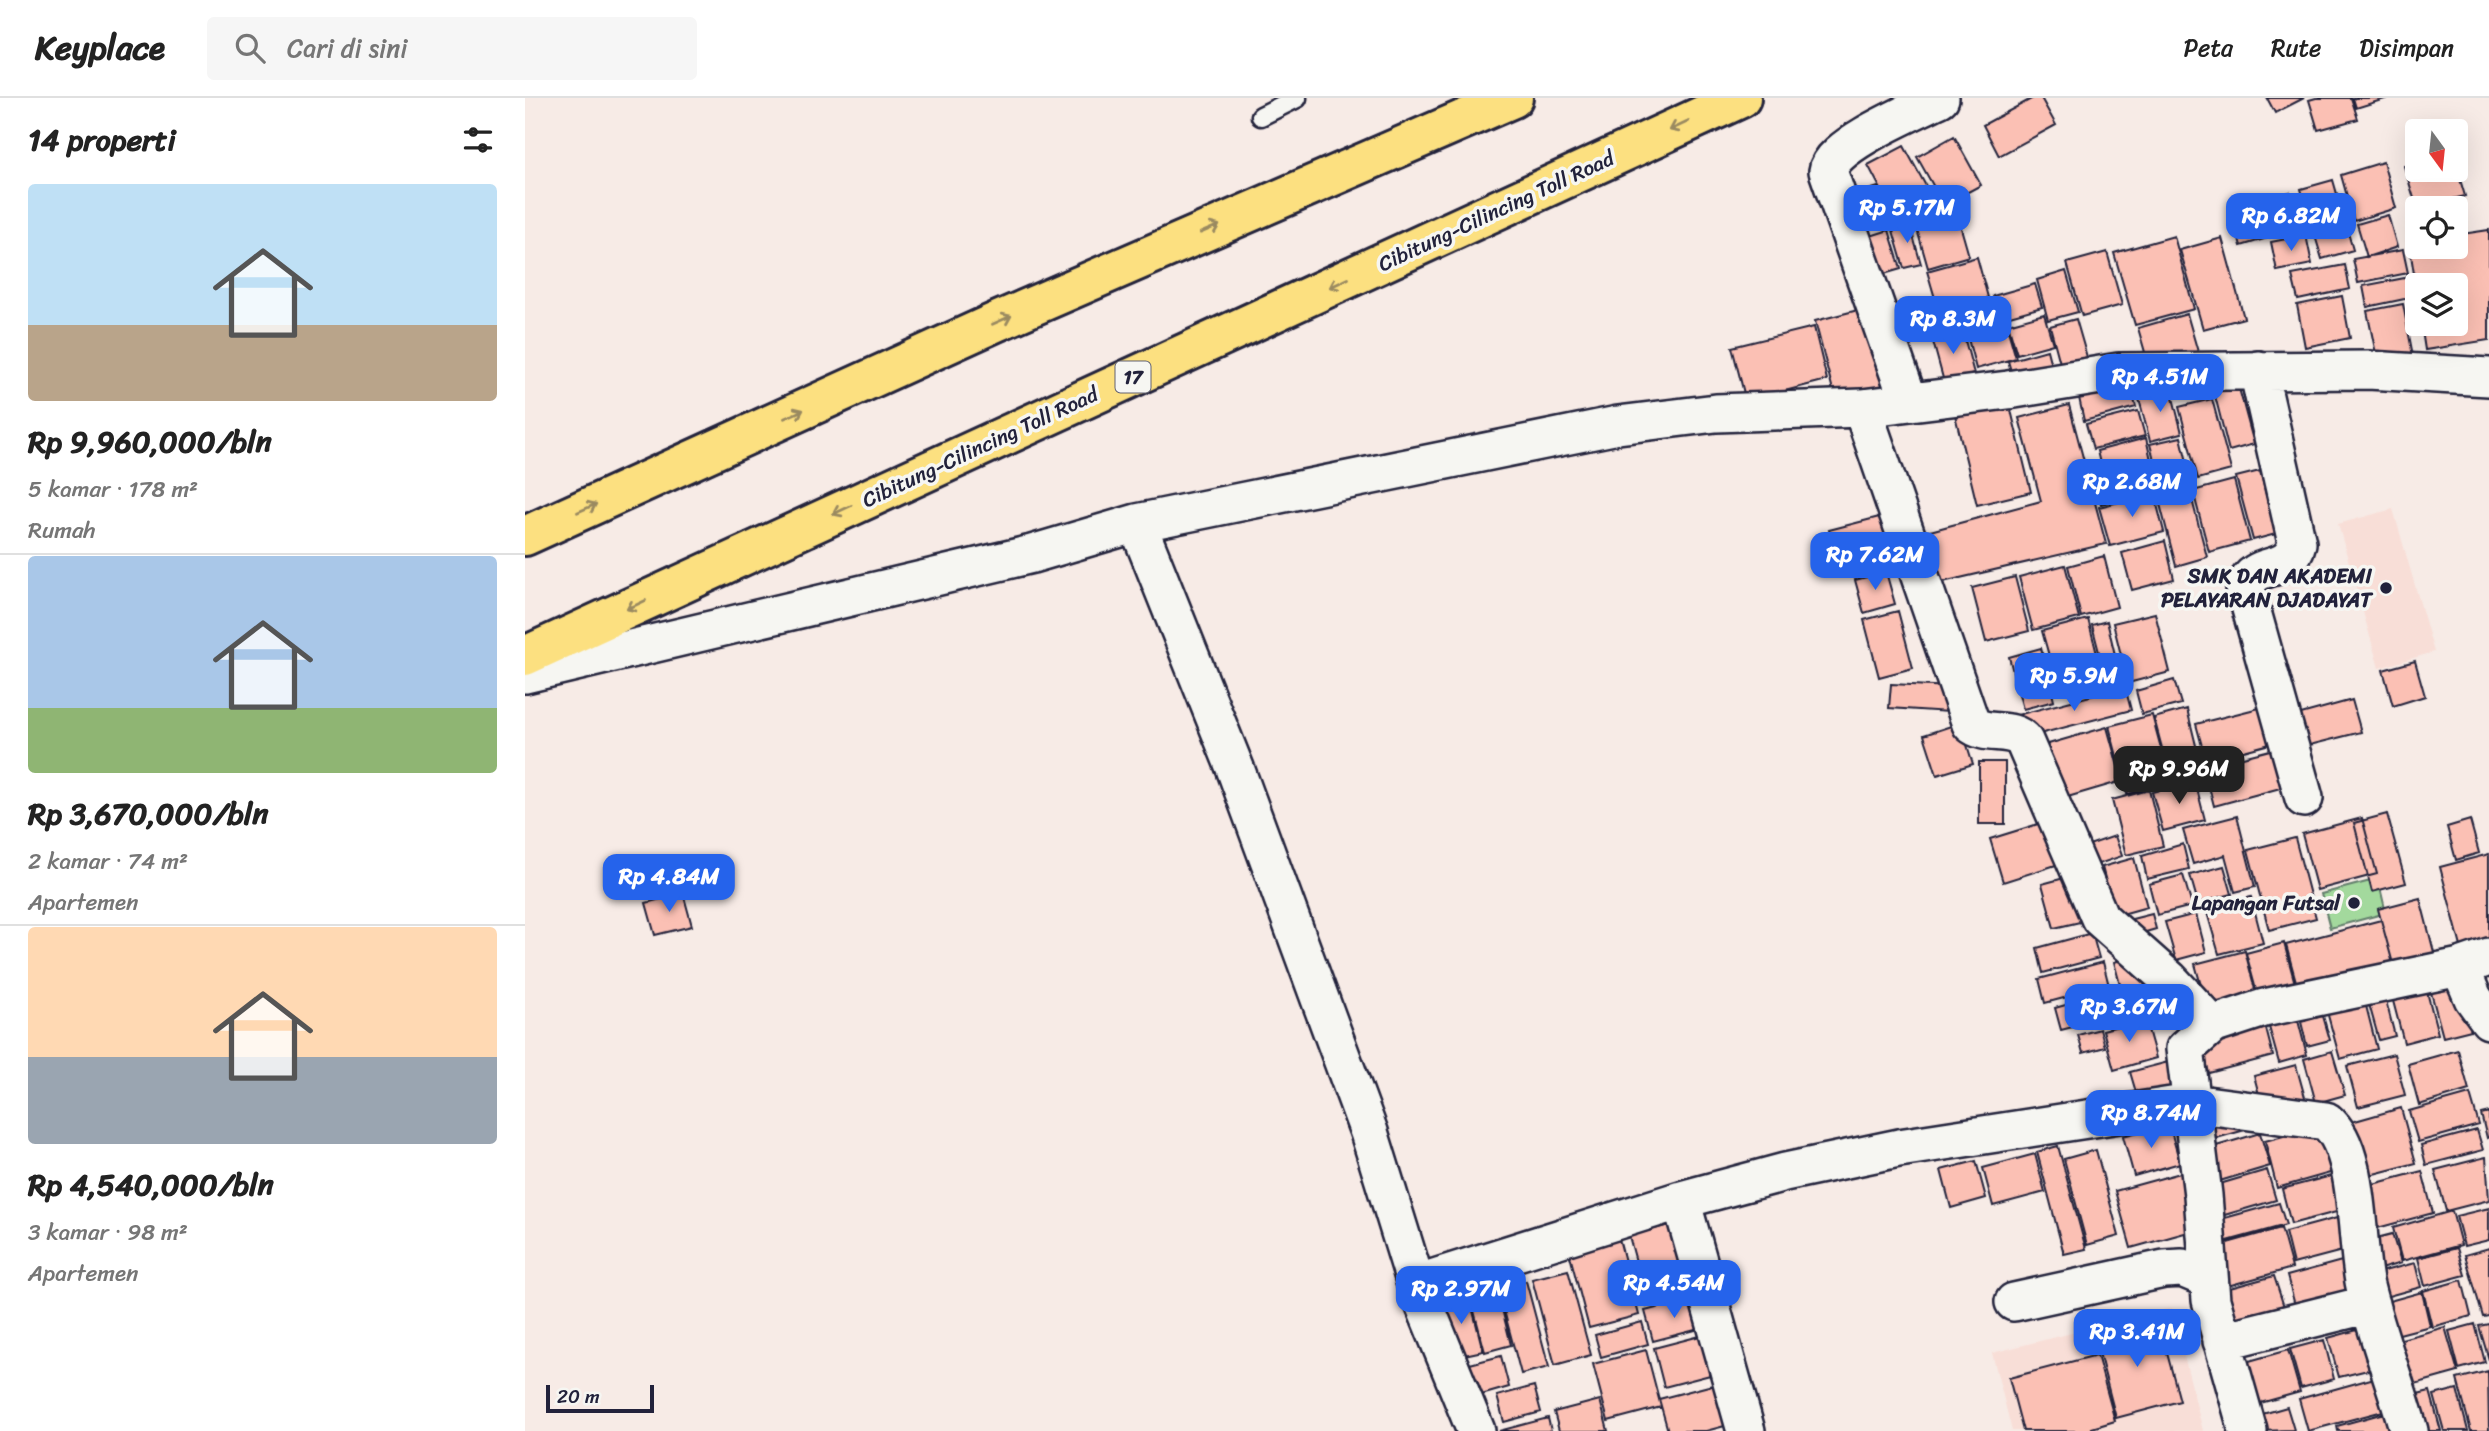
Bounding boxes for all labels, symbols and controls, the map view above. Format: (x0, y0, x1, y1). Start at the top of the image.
search box (207, 17, 697, 80)
text: Keyplace (35, 19, 165, 77)
text: Cari di sini (287, 25, 407, 71)
text: Peta (2184, 27, 2233, 69)
text: Rute (2271, 27, 2321, 69)
text: Disimpan (2359, 27, 2454, 69)
icon: search (231, 29, 269, 67)
text: 14 properti (28, 113, 176, 167)
north arrow (2405, 119, 2467, 182)
map controls (2405, 119, 2468, 336)
one-way arrow (1669, 120, 1690, 134)
icon: filters (459, 121, 497, 159)
street label: Cibitung-Cilincing Toll Road (1371, 139, 1622, 283)
pin: Rp 5.17M (1835, 186, 1979, 245)
text: Rp 5.17M (1860, 187, 1954, 228)
pin: Rp 6.82M (2219, 194, 2363, 253)
text: Rp 6.82M (2242, 195, 2340, 236)
button: locate (2405, 196, 2468, 259)
one-way arrow (1199, 222, 1221, 235)
icon: home (200, 230, 326, 356)
button: layers (2405, 273, 2468, 336)
one-way arrow (1329, 277, 1350, 290)
pin: Rp 8.3M (1888, 296, 2018, 356)
text: Rp 8.3M (1910, 298, 1996, 339)
one-way arrow (990, 313, 1012, 326)
pin: Rp 4.51M (2088, 354, 2232, 414)
text: Rp 4.51M (2112, 356, 2208, 397)
road number: 17 (1115, 362, 1151, 392)
street label: Cibitung-Cilincing Toll Road (855, 375, 1106, 519)
one-way arrow (783, 407, 805, 420)
text: Rp 9,960,000/bln (28, 415, 272, 469)
pin: Rp 2.68M (2060, 460, 2204, 519)
text: Rp 2.68M (2083, 461, 2181, 502)
text: 5 kamar · 178 m² (28, 469, 198, 510)
one-way arrow (576, 501, 597, 514)
one-way arrow (832, 505, 853, 518)
text: Rumah (28, 510, 96, 551)
pin: Rp 7.62M (1803, 532, 1947, 592)
text: Rp 7.62M (1826, 534, 1924, 575)
place label: SMK DAN AKADEMI PELAYARAN DJADAYAT (2161, 557, 2374, 619)
marker: SMK DAN AKADEMI PELAYARAN DJADAYAT (2378, 580, 2394, 596)
one-way arrow (626, 599, 647, 612)
icon: home (200, 602, 326, 728)
pin: Rp 5.9M (2009, 654, 2139, 713)
text: Rp 5.9M (2031, 655, 2117, 696)
pin: Rp 9.96M (2107, 746, 2251, 806)
text: Rp 9.96M (2129, 748, 2229, 789)
text: Rp 3,670,000/bln (28, 787, 269, 841)
text: 2 kamar · 74 m² (28, 841, 188, 882)
pin: Rp 4.84M (597, 854, 741, 914)
text: Rp 4.84M (619, 856, 719, 897)
text: Apartemen (28, 882, 138, 923)
place label: Lapangan Futsal (2192, 884, 2341, 922)
marker: Lapangan Futsal (2346, 895, 2362, 911)
icon: home (200, 973, 326, 1099)
pin: Rp 3.67M (2057, 984, 2201, 1044)
text: Rp 3.67M (2081, 986, 2177, 1027)
pin: Rp 8.74M (2079, 1090, 2223, 1150)
text: Rp 8.74M (2101, 1092, 2201, 1133)
text: Rp 4,540,000/bln (28, 1158, 274, 1212)
text: 3 kamar · 98 m² (28, 1212, 188, 1253)
text: Apartemen (28, 1253, 138, 1294)
pin: Rp 4.54M (1602, 1260, 1746, 1320)
text: Rp 4.54M (1624, 1262, 1724, 1303)
pin: Rp 2.97M (1389, 1266, 1533, 1326)
text: Rp 2.97M (1412, 1268, 1510, 1309)
pin: Rp 3.41M (2065, 1310, 2209, 1369)
text: Rp 3.41M (2090, 1311, 2184, 1352)
text: 20 m (557, 1380, 600, 1413)
scale bar (546, 1382, 655, 1414)

